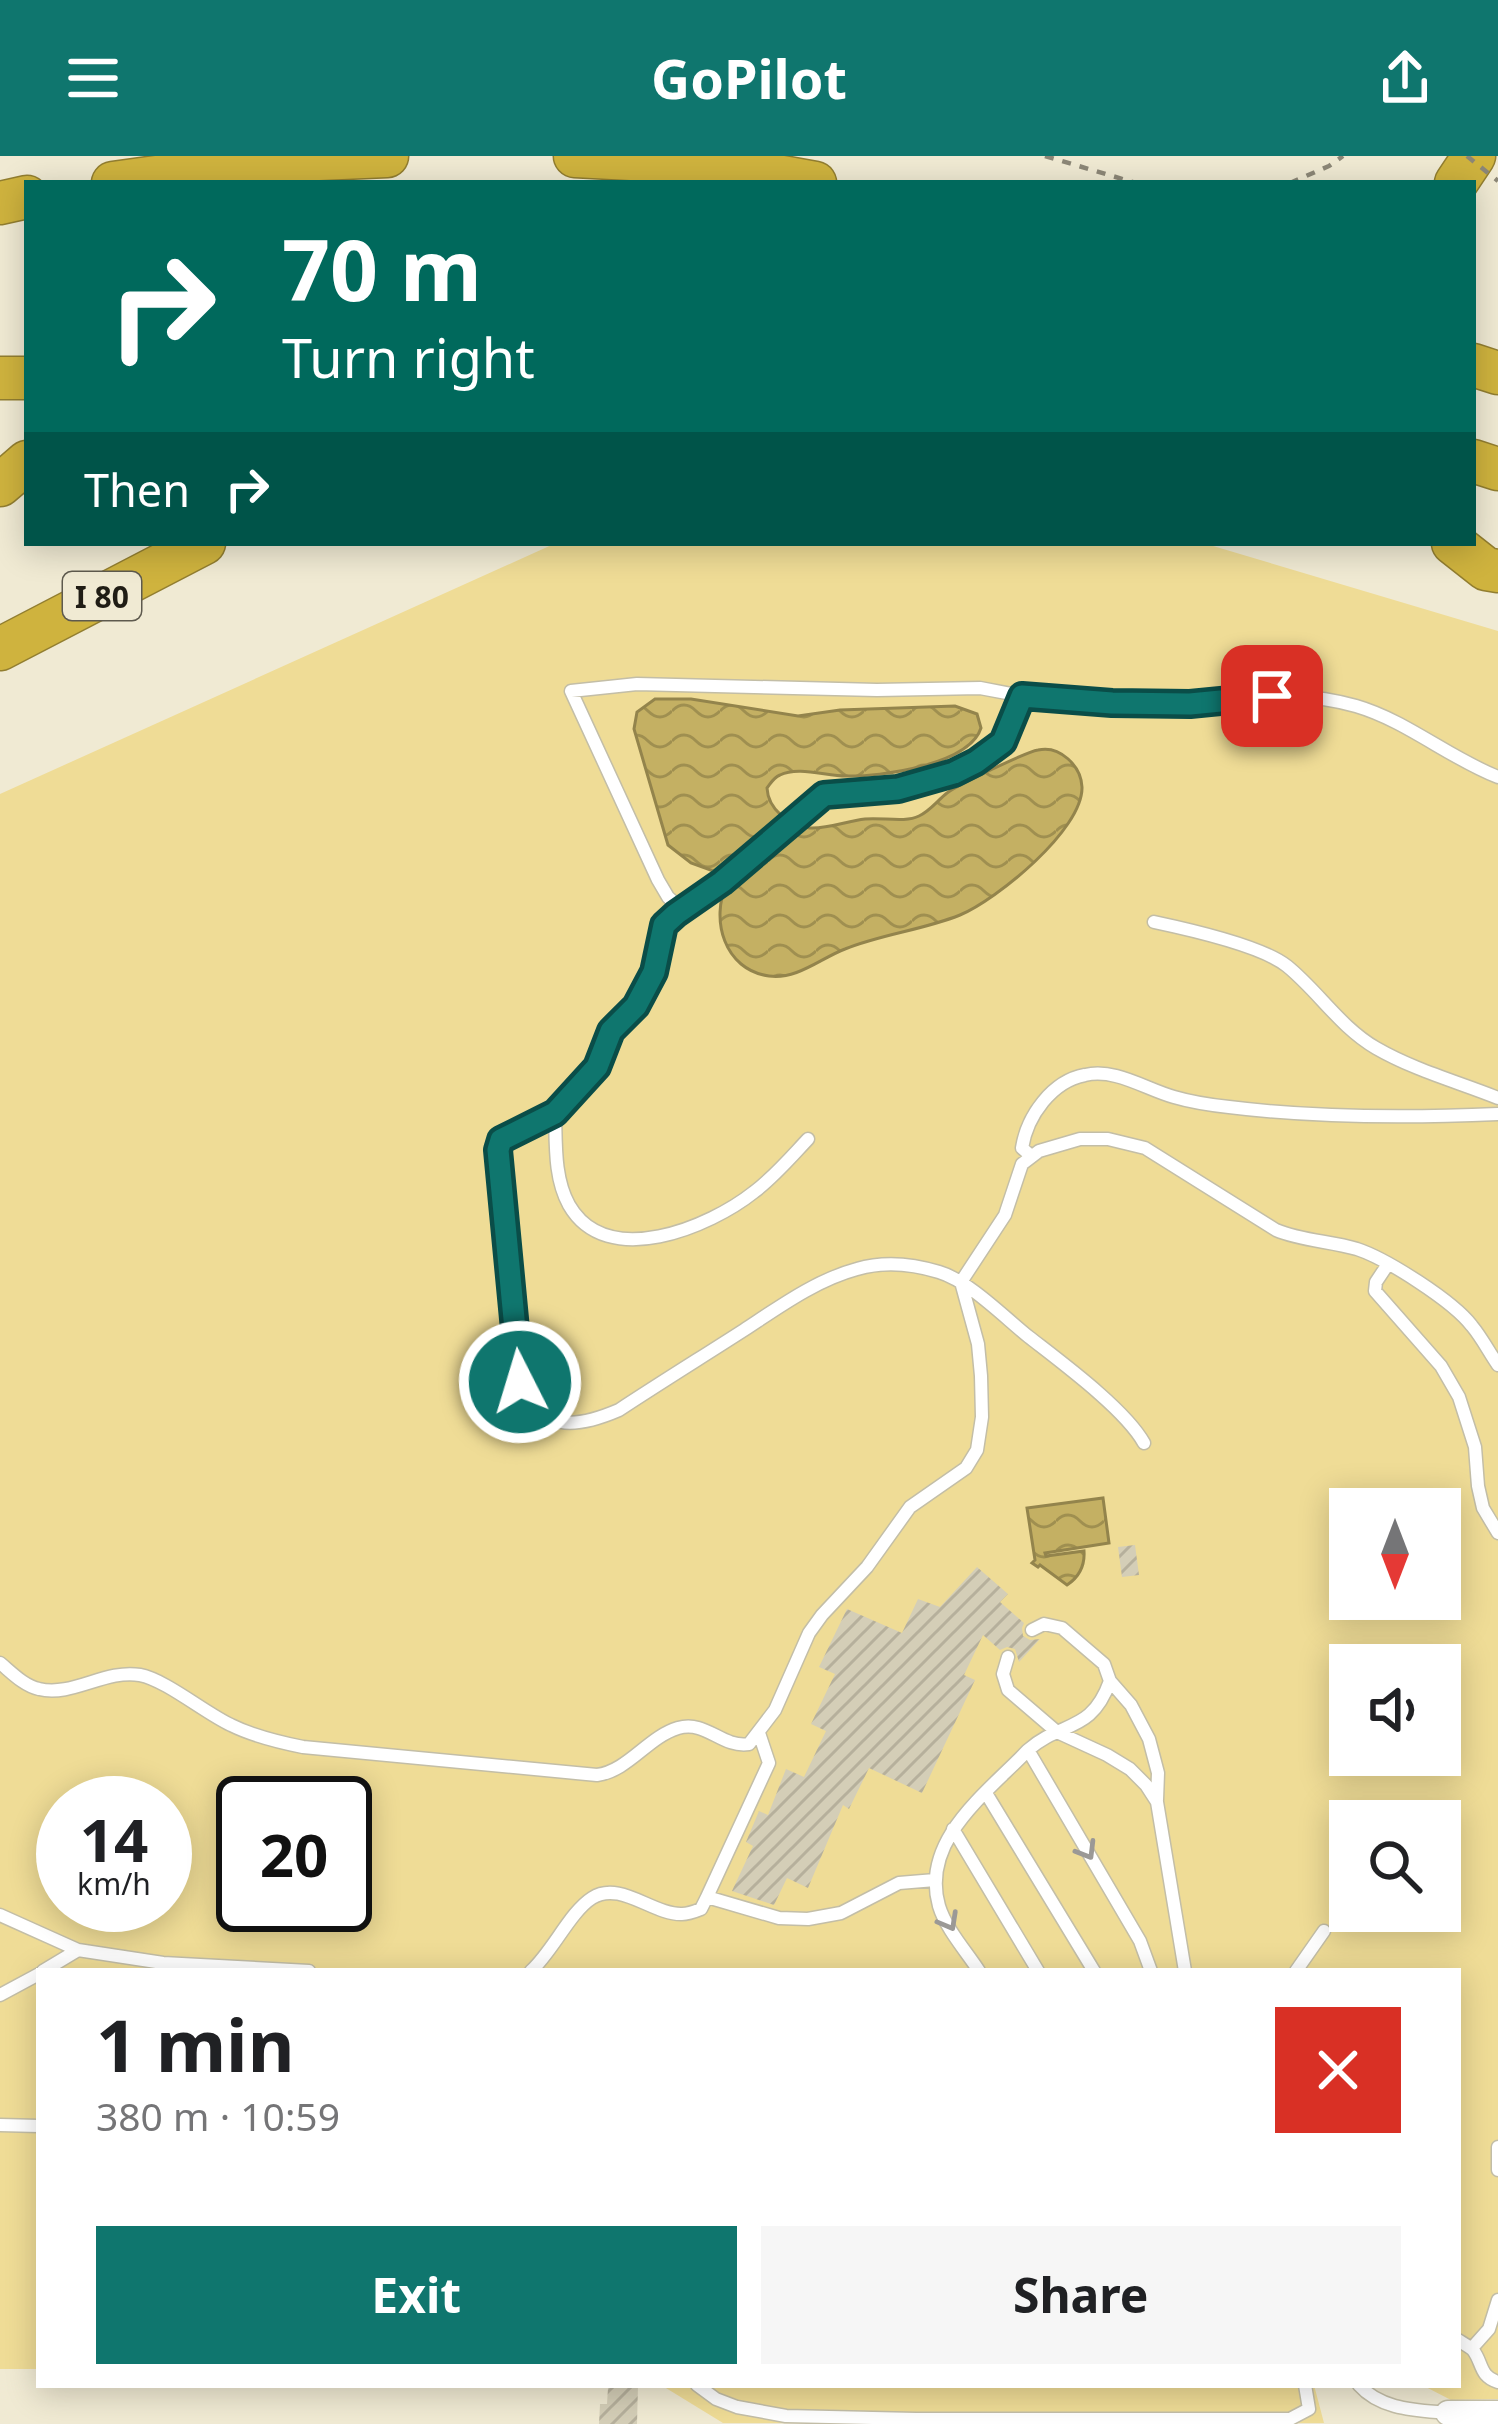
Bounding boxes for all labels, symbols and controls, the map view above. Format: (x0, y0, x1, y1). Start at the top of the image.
text: GoPilot (651, 41, 847, 115)
icon: menu (60, 45, 126, 111)
icon: share (1372, 45, 1438, 111)
text: 70 m (282, 211, 482, 326)
icon: right (84, 228, 240, 384)
text: Turn right (282, 320, 535, 394)
icon: right (214, 456, 280, 522)
text: Then (84, 459, 190, 520)
road number: I 80 (63, 572, 141, 620)
pin (1221, 645, 1323, 747)
icon: arrive (1239, 663, 1305, 729)
position arrow (457, 1319, 583, 1445)
north arrow (1329, 1488, 1461, 1620)
map controls (1329, 1488, 1461, 1932)
button: sound (1329, 1644, 1461, 1776)
speed limit sign: 20 (216, 1776, 372, 1932)
text: 14 (80, 1798, 148, 1880)
button: search (1329, 1800, 1461, 1932)
one-way arrow (1073, 1838, 1095, 1860)
text: km/h (77, 1863, 151, 1904)
one-way arrow (935, 1909, 958, 1930)
text: 1 min (96, 1995, 294, 2093)
button: close (1275, 2007, 1401, 2133)
text: 380 m · 10:59 (96, 2089, 340, 2142)
button: Exit (96, 2226, 737, 2364)
button: Share (761, 2226, 1401, 2364)

